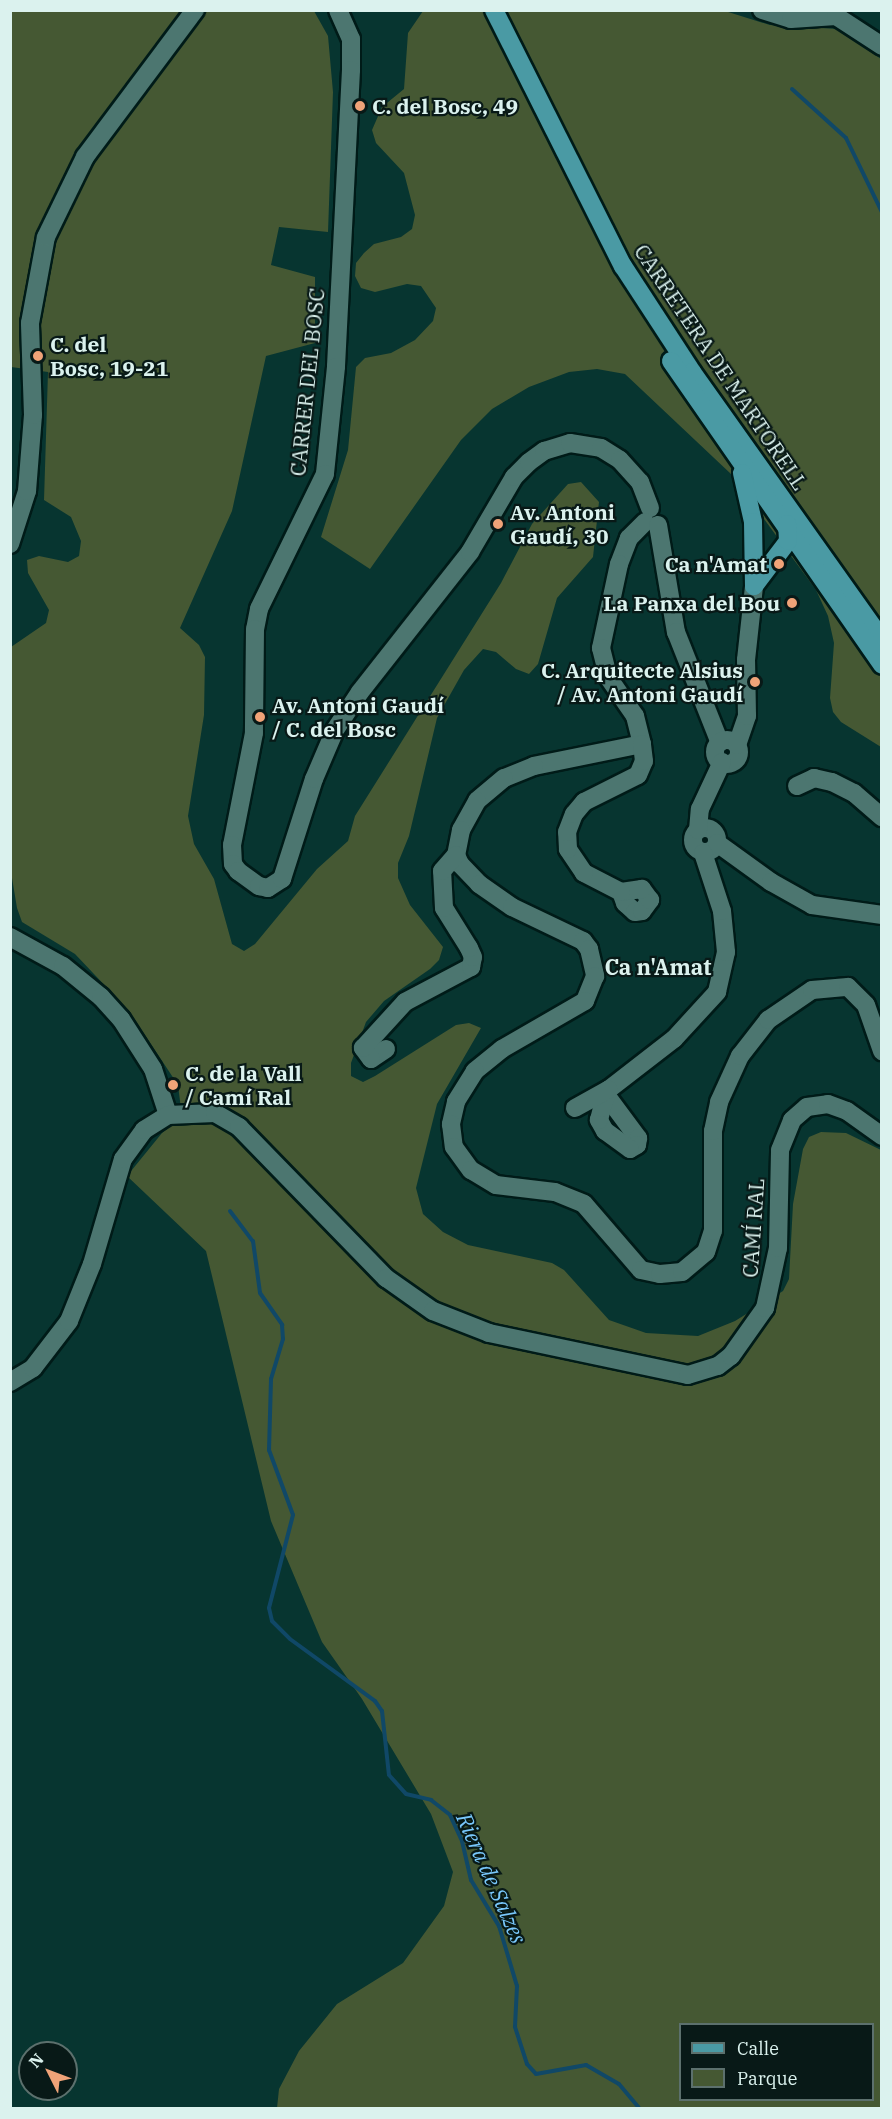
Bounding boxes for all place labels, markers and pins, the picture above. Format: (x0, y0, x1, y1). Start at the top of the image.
place label: C. del Bosc, 49 (372, 93, 518, 119)
marker: C. del Bosc, 49 (353, 99, 367, 113)
place label: C. del Bosc, 19-21 (50, 331, 168, 381)
marker: C. del Bosc, 19-21 (31, 349, 45, 363)
place label: Av. Antoni Gaudí, 30 (510, 499, 615, 549)
marker: Av. Antoni Gaudí, 30 (491, 517, 505, 531)
place label: Ca n'Amat (665, 551, 767, 577)
marker: Ca n'Amat (772, 557, 786, 571)
place label: La Panxa del Bou (603, 590, 780, 616)
marker: La Panxa del Bou (785, 596, 799, 610)
place label: C. Arquitecte Alsius / Av. Antoni Gaudí (541, 657, 743, 707)
marker: C. Arquitecte Alsius / Av. Antoni Gaudí (748, 675, 762, 689)
place label: Av. Antoni Gaudí / C. del Bosc (272, 692, 444, 742)
marker: Av. Antoni Gaudí / C. del Bosc (253, 710, 267, 724)
place label: C. de la Vall / Camí Ral (185, 1060, 302, 1110)
marker: C. de la Vall / Camí Ral (166, 1078, 180, 1092)

